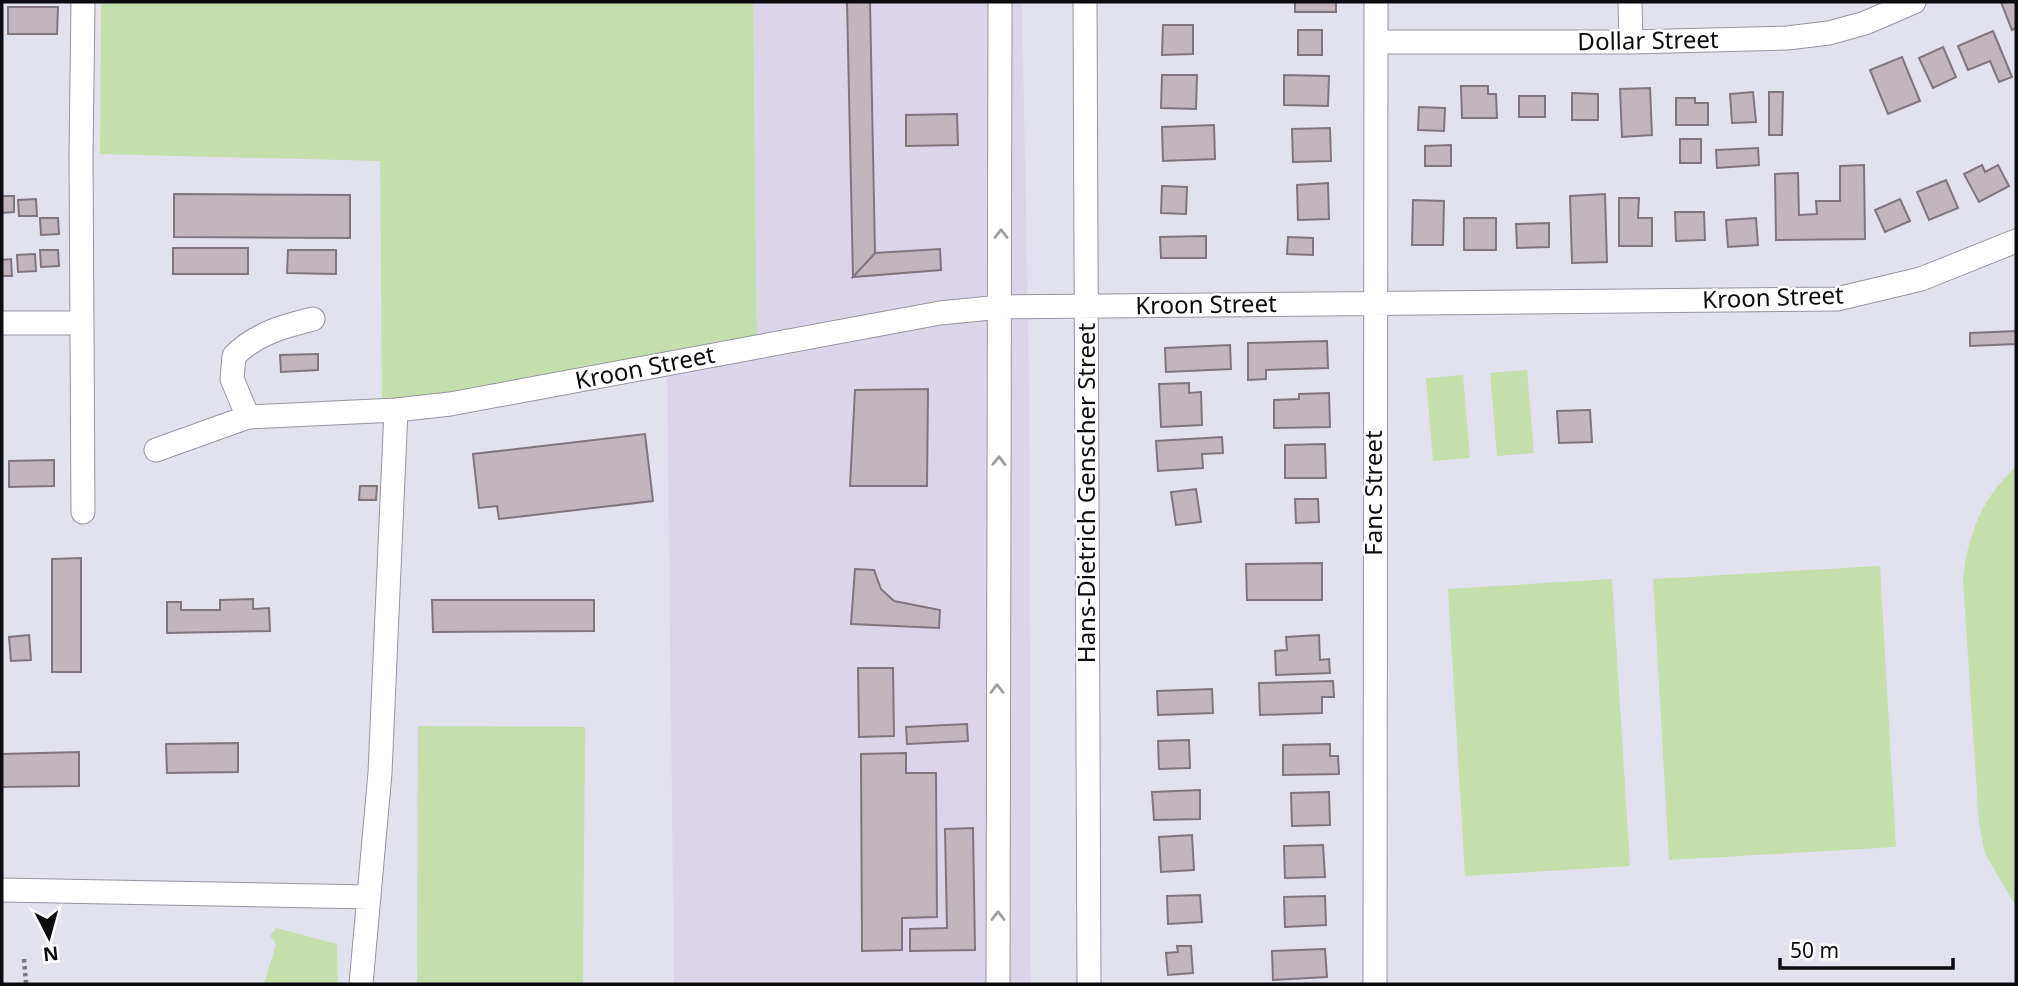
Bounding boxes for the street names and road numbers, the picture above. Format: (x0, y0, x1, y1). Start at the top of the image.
street label: Dollar Street (1577, 22, 1719, 57)
street label: Kroon Street (1702, 278, 1845, 315)
street label: Kroon Street (1135, 286, 1277, 321)
street label: Hans-Dietrich Genscher Street (1069, 323, 1102, 663)
street label: Kroon Street (572, 337, 718, 396)
street label: Fanc Street (1356, 430, 1389, 556)

